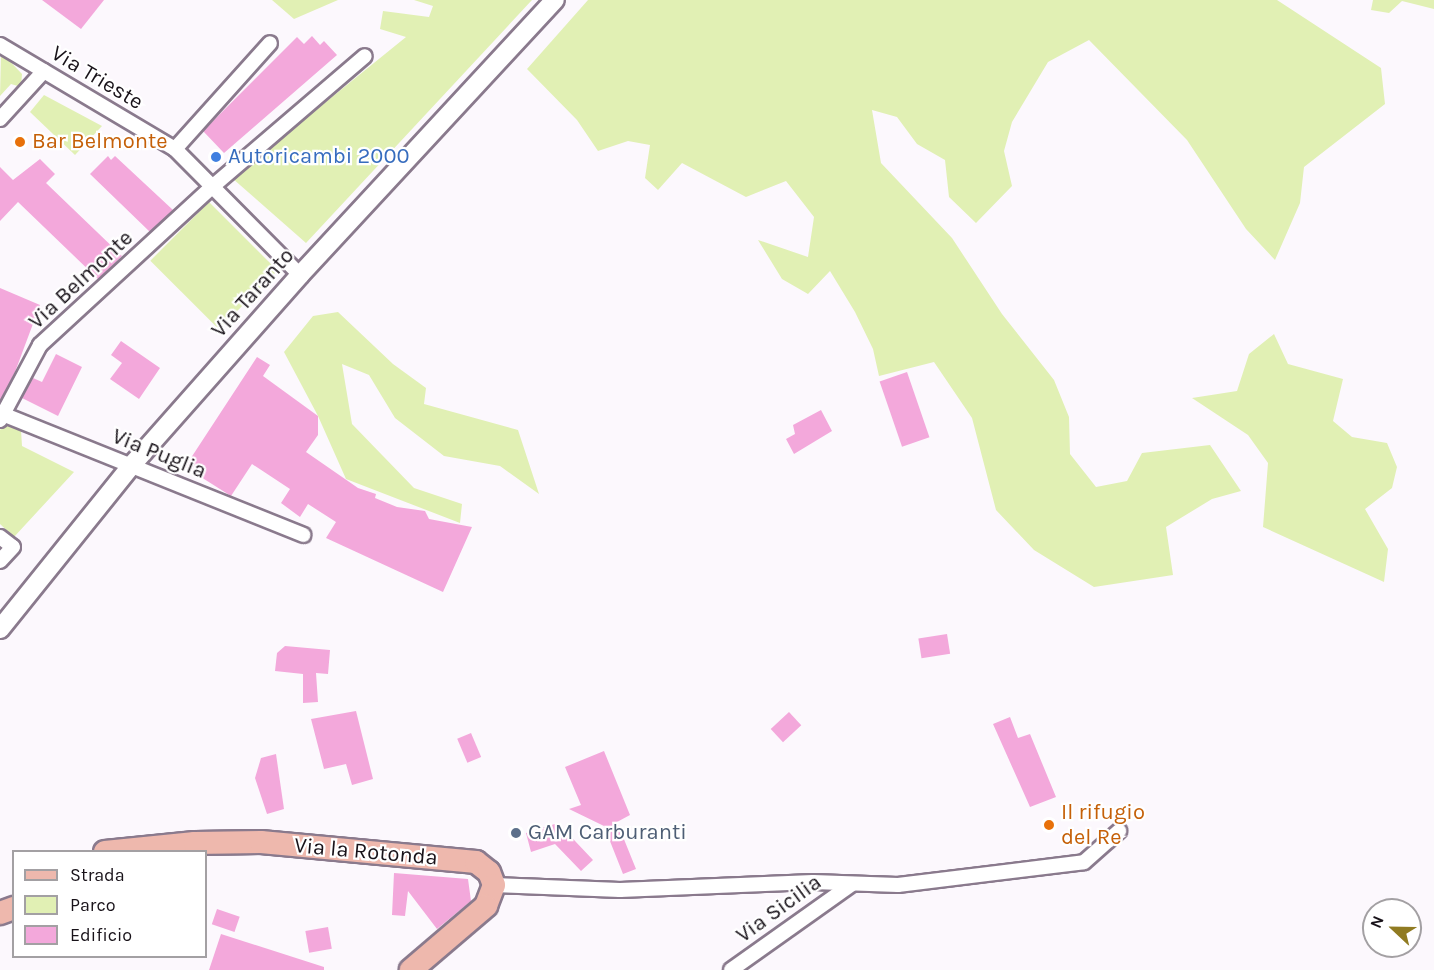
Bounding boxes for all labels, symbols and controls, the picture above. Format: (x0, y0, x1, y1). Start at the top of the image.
street label: Via Trieste (46, 40, 148, 116)
place label: Bar Belmonte (32, 129, 168, 155)
marker: Bar Belmonte (13, 135, 27, 149)
place label: Autoricambi 2000 (228, 144, 410, 170)
marker: Autoricambi 2000 (209, 150, 223, 164)
street label: Via Belmonte (23, 225, 139, 335)
street label: Via Taranto (206, 243, 300, 343)
street label: Via Puglia (108, 423, 210, 485)
place label: Il rifugio del Re (1061, 799, 1145, 850)
marker: Il rifugio del Re (1042, 818, 1056, 832)
place label: GAM Carburanti (528, 820, 687, 846)
marker: GAM Carburanti (509, 826, 523, 840)
street label: Via la Rotonda (293, 833, 439, 871)
legend (12, 850, 207, 958)
text: Strada (70, 864, 125, 886)
street label: Via Sicilia (731, 869, 827, 949)
text: Parco (70, 894, 116, 916)
north arrow (1362, 898, 1422, 958)
text: N (1366, 913, 1388, 931)
text: Edificio (70, 924, 132, 946)

